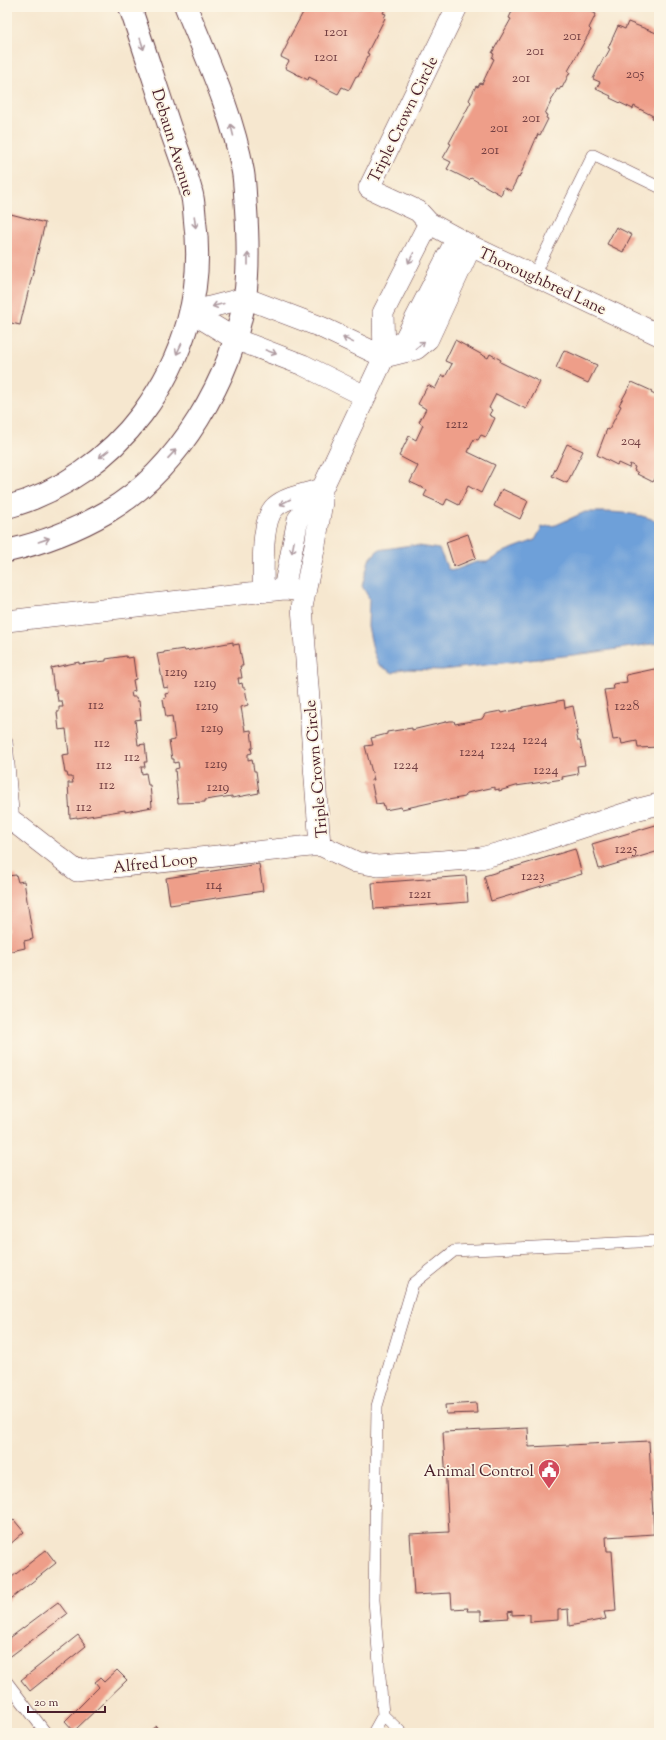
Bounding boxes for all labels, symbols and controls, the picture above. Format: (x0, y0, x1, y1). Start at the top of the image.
house number: 1201 (324, 23, 348, 43)
house number: 201 (563, 27, 582, 47)
one-way arrow (139, 38, 147, 50)
house number: 201 (526, 42, 545, 62)
house number: 1201 (314, 48, 338, 68)
street label: Triple Crown Circle (364, 53, 445, 187)
house number: 205 (626, 65, 645, 85)
house number: 201 (512, 69, 531, 89)
street label: Debaun Avenue (144, 86, 199, 199)
house number: 201 (522, 109, 541, 129)
house number: 201 (490, 119, 509, 139)
one-way arrow (228, 124, 235, 137)
house number: 201 (481, 141, 500, 161)
one-way arrow (191, 215, 199, 228)
street label: Thoroughbred Lane (474, 243, 610, 322)
one-way arrow (407, 251, 414, 263)
one-way arrow (244, 253, 252, 266)
one-way arrow (212, 302, 225, 309)
one-way arrow (343, 336, 355, 343)
one-way arrow (415, 341, 425, 350)
one-way arrow (175, 343, 182, 355)
one-way arrow (265, 349, 278, 356)
house number: 1212 (446, 415, 469, 435)
house number: 204 (621, 432, 641, 452)
one-way arrow (167, 449, 177, 459)
one-way arrow (99, 450, 110, 458)
one-way arrow (279, 498, 291, 506)
one-way arrow (38, 536, 51, 543)
one-way arrow (288, 540, 296, 553)
house number: 1219 (165, 663, 188, 683)
house number: 1219 (194, 674, 217, 694)
house number: 112 (88, 696, 104, 716)
house number: 1219 (196, 697, 219, 717)
house number: 1228 (615, 697, 639, 717)
street label: Triple Crown Circle (300, 699, 335, 839)
house number: 1219 (201, 719, 224, 739)
house number: 1224 (523, 731, 547, 751)
house number: 112 (94, 734, 110, 754)
house number: 1224 (491, 736, 515, 756)
house number: 1224 (460, 743, 484, 763)
house number: 112 (124, 748, 140, 768)
house number: 1219 (205, 755, 228, 775)
house number: 112 (96, 756, 112, 776)
house number: 1224 (394, 756, 418, 776)
house number: 1224 (534, 761, 558, 781)
house number: 112 (99, 776, 115, 796)
house number: 1219 (207, 778, 230, 798)
house number: 112 (76, 798, 92, 818)
house number: 1225 (615, 840, 638, 860)
street label: Alfred Loop (112, 849, 199, 880)
house number: 1223 (521, 867, 545, 887)
house number: 114 (206, 876, 222, 896)
house number: 1221 (409, 885, 432, 905)
public building icon: Animal Control (536, 1457, 562, 1490)
place label: Animal Control (423, 1461, 535, 1484)
scale bar (28, 1688, 105, 1714)
text: 20 m (34, 1694, 59, 1712)

